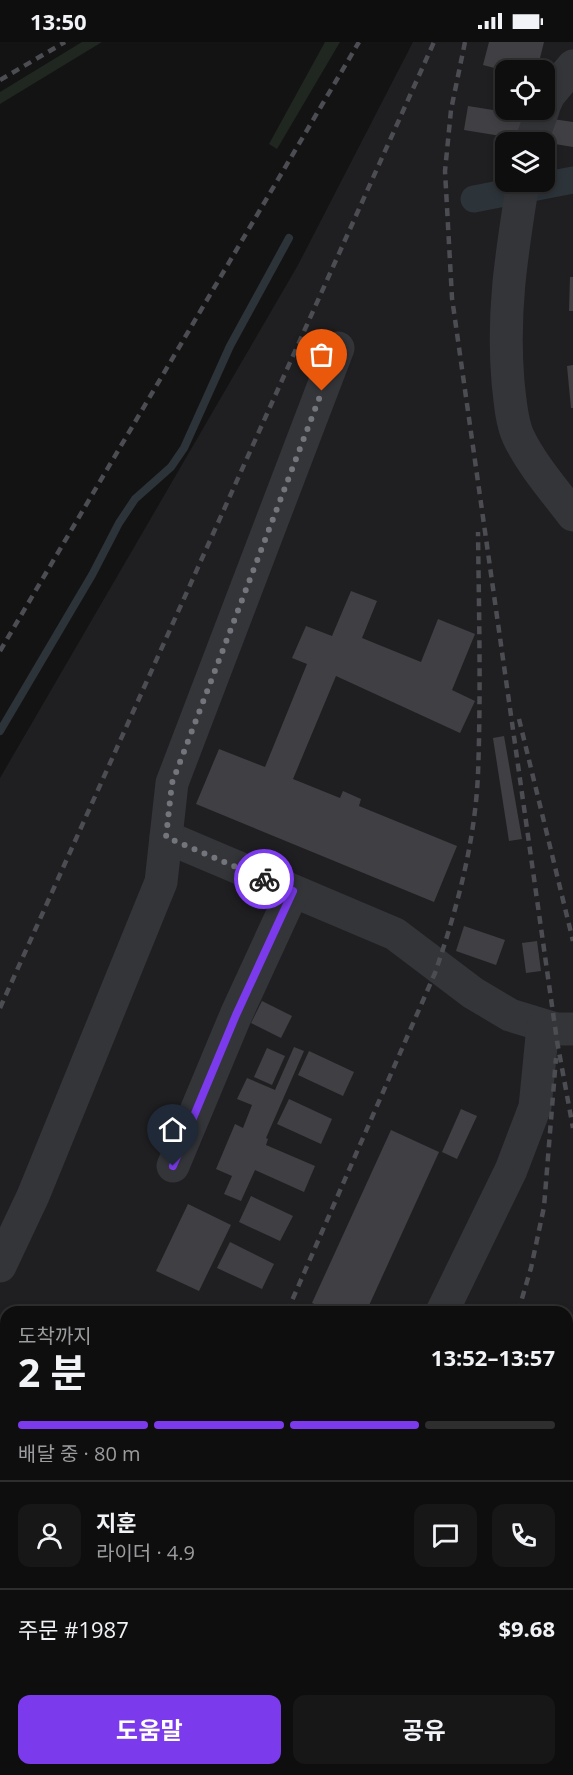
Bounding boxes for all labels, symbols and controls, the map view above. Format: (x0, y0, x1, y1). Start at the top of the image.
text: 13:50 (30, 6, 87, 36)
map controls (495, 60, 555, 192)
button: locate (495, 60, 555, 120)
button: layers (495, 132, 555, 192)
pin (296, 329, 347, 391)
icon: bag (305, 338, 338, 371)
courier (234, 849, 294, 909)
icon: bike (248, 863, 281, 896)
pin (147, 1104, 198, 1166)
icon: home (156, 1113, 189, 1146)
text: 도착까지 (18, 1322, 92, 1349)
text: 13:52–13:57 (431, 1342, 555, 1372)
text: 2 분 (18, 1345, 86, 1398)
text: 배달 중 · 80 m (18, 1440, 141, 1467)
button: person (18, 1504, 81, 1567)
button: chat (414, 1504, 477, 1567)
button: phone (492, 1504, 555, 1567)
text: 지훈 (96, 1507, 136, 1537)
text: 라이더 · 4.9 (96, 1539, 195, 1566)
text: $9.68 (498, 1613, 555, 1643)
text: 주문 #1987 (18, 1614, 129, 1644)
button: 도움말 (18, 1695, 281, 1764)
button: 공유 (293, 1695, 555, 1764)

